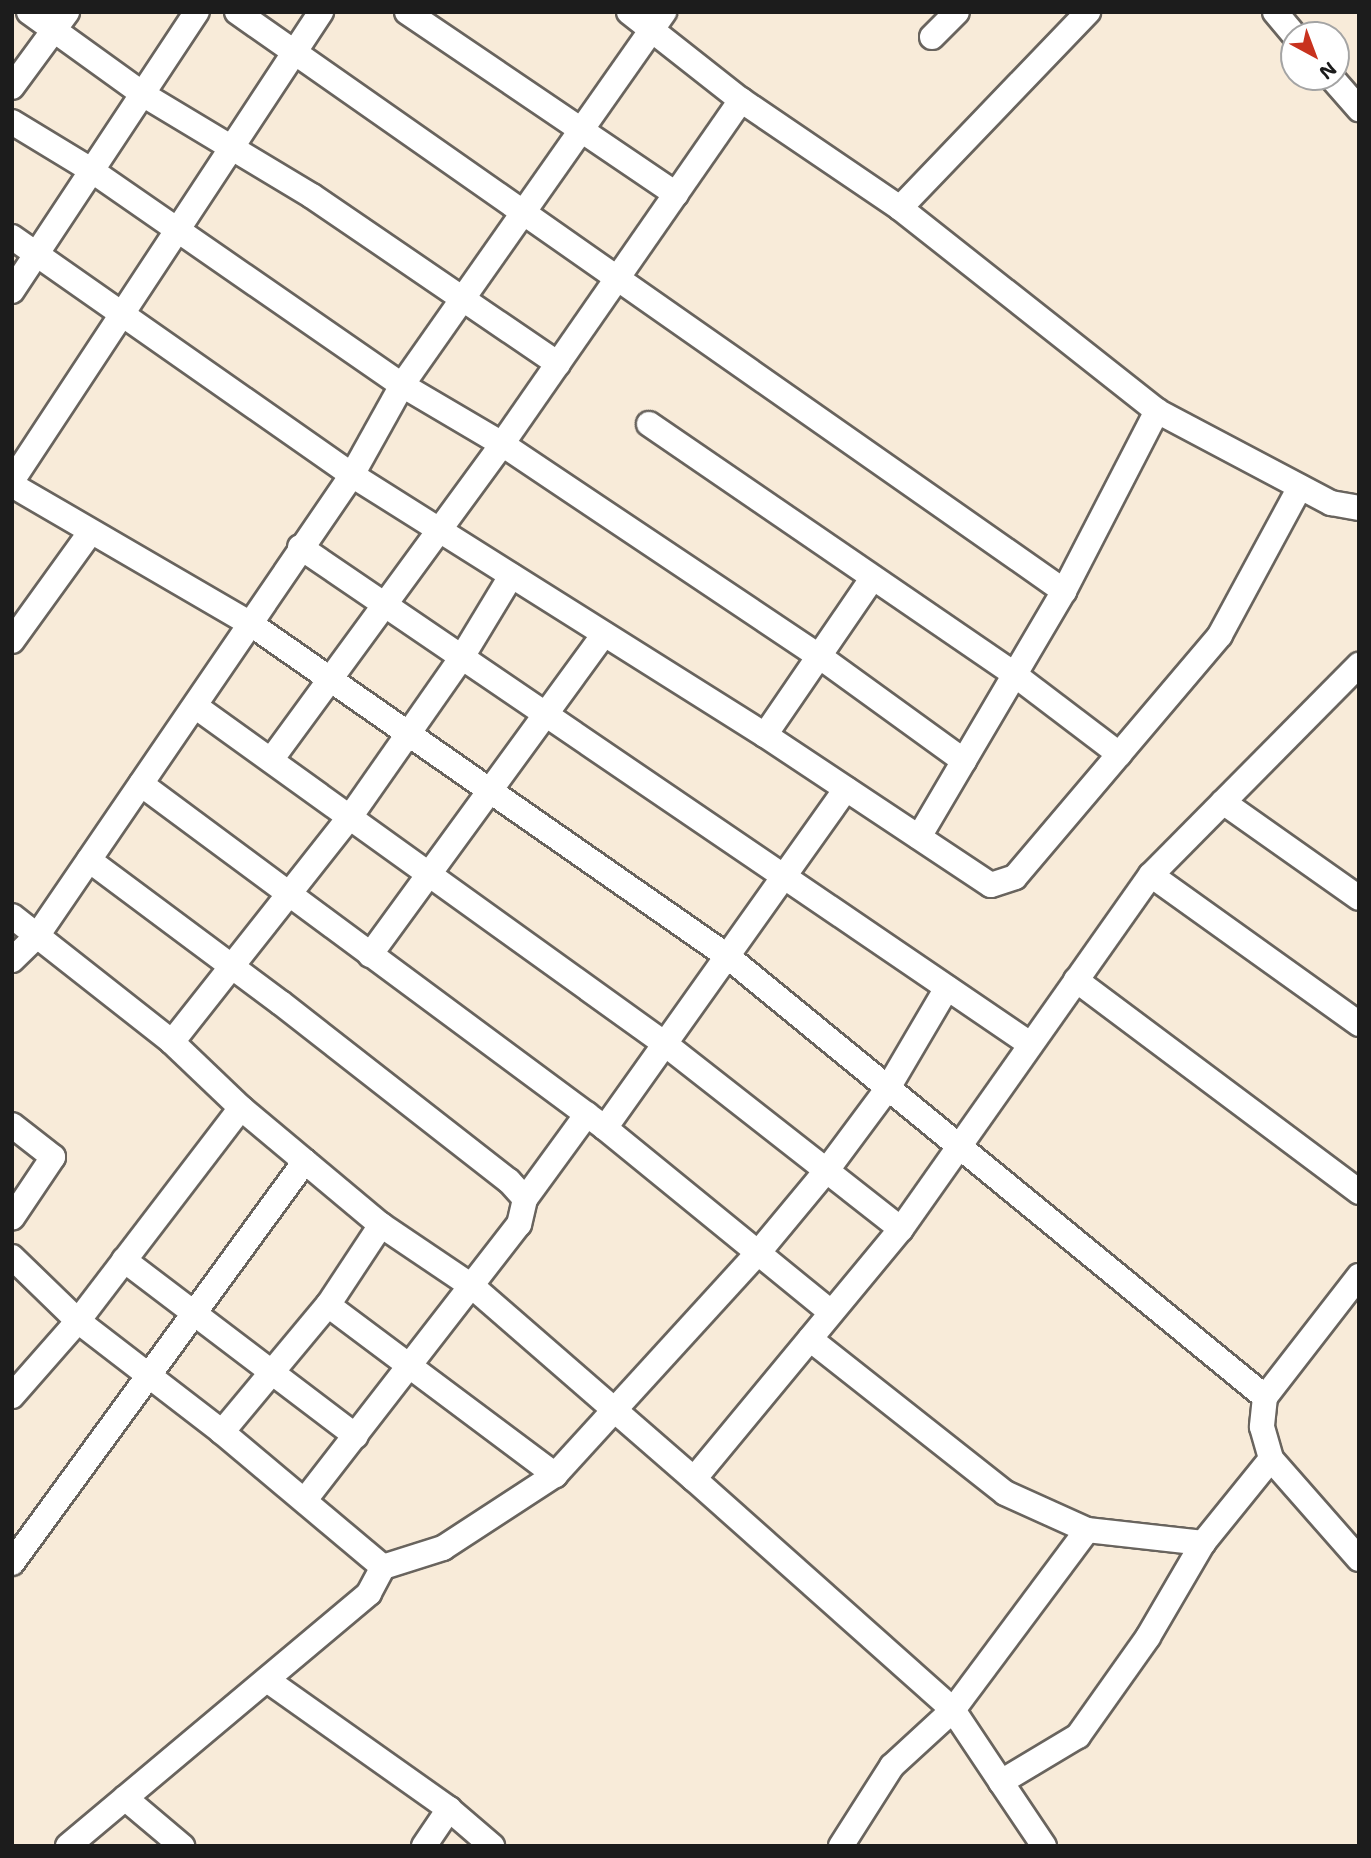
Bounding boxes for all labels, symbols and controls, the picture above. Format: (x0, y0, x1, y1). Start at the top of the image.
north arrow (1280, 21, 1350, 91)
text: N (1314, 56, 1342, 85)

